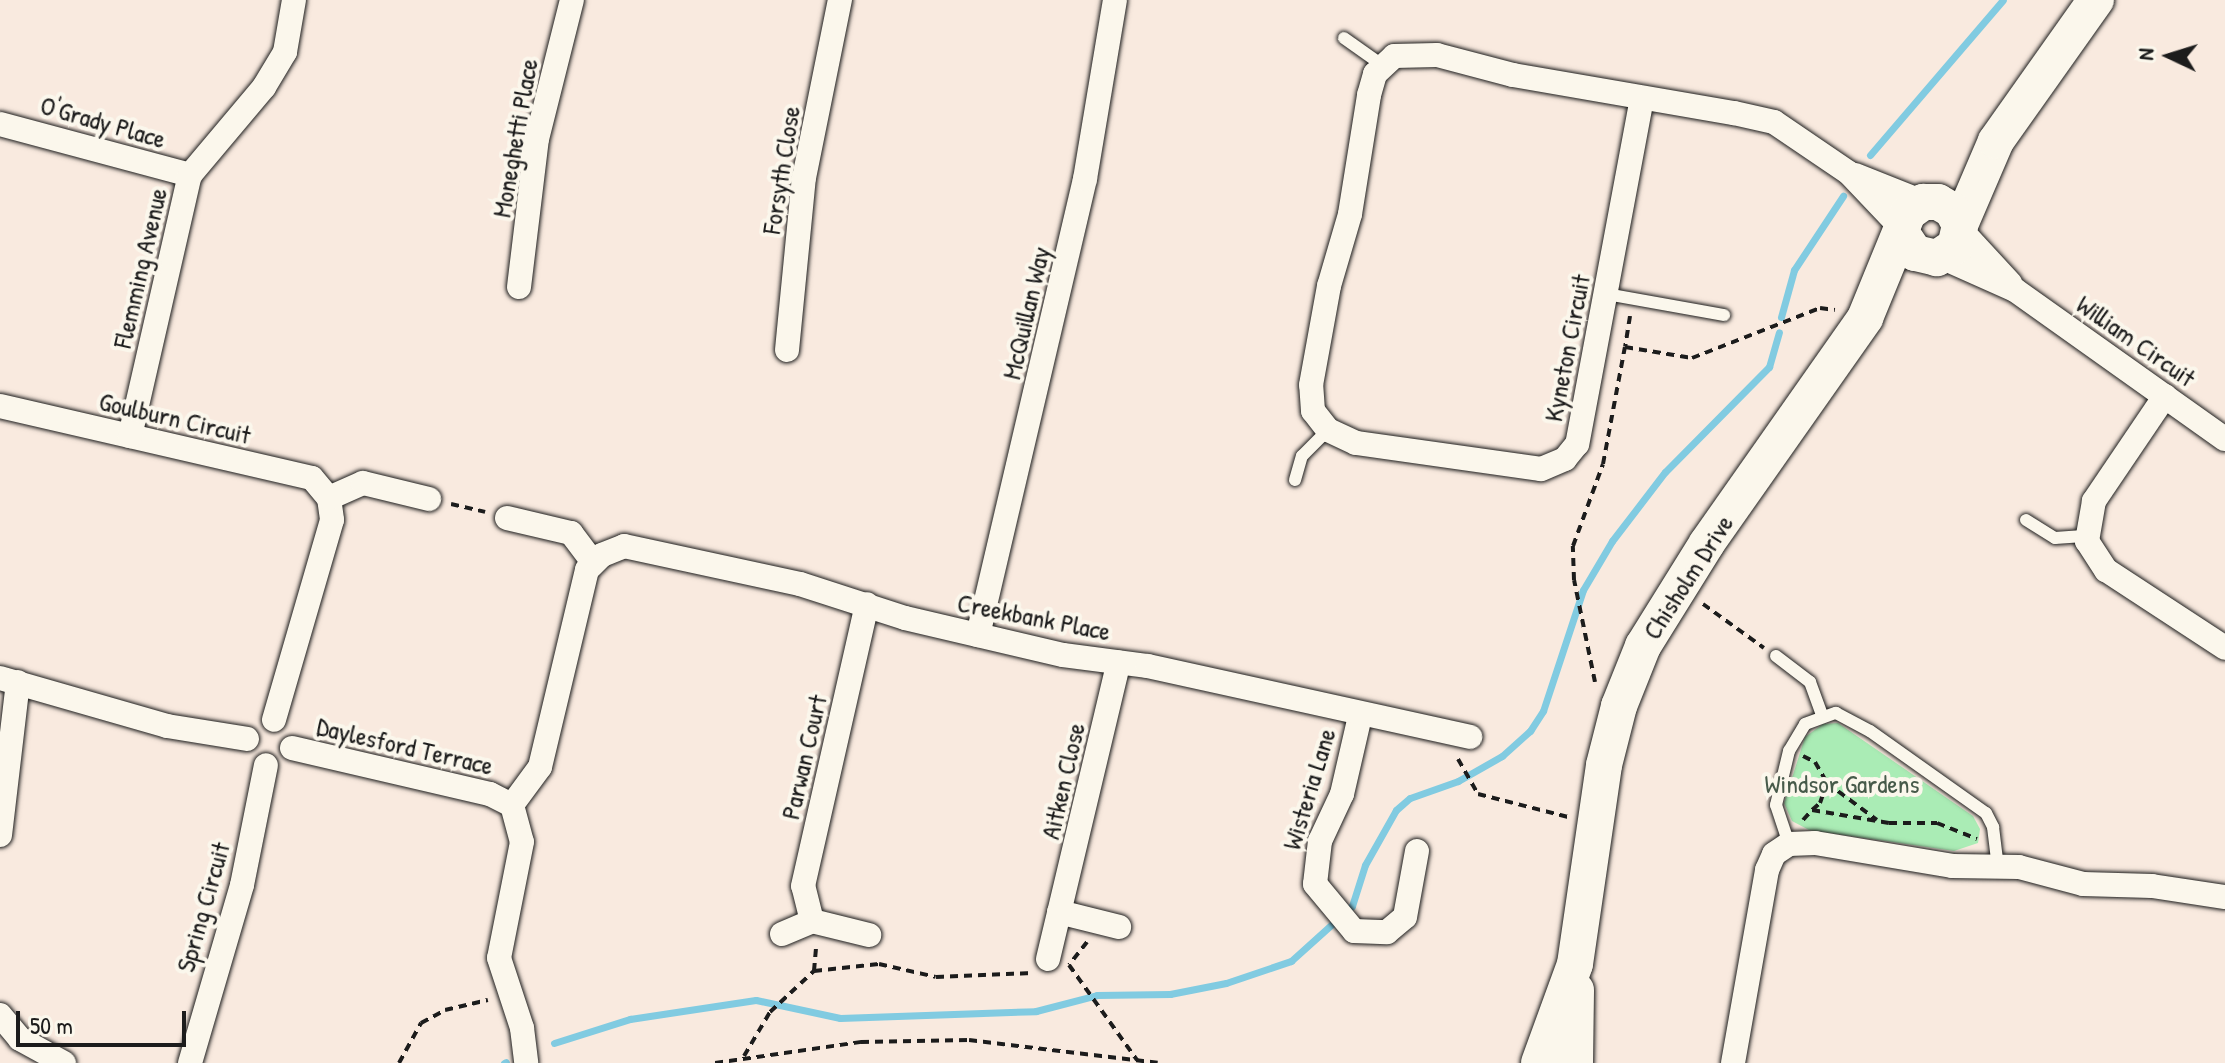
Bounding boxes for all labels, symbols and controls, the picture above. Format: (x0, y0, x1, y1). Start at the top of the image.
north arrow (2129, 16, 2209, 96)
text: N (2130, 47, 2160, 61)
street label: Moneghetti Place (486, 56, 544, 220)
street label: O'Grady Place (37, 89, 169, 155)
street label: Forsyth Close (755, 104, 807, 236)
street label: Flemming Avenue (106, 185, 174, 351)
street label: McQuillan Way (996, 244, 1056, 382)
street label: Kyneton Circuit (1537, 272, 1597, 424)
street label: William Circuit (2071, 289, 2201, 393)
street label: Goulburn Circuit (96, 385, 254, 451)
street label: Chisholm Drive (1636, 509, 1740, 645)
street label: Creekbank Place (955, 587, 1113, 647)
street label: Parwan Court (775, 692, 833, 822)
street label: Daylesford Terrace (314, 711, 496, 781)
street label: Aitken Close (1034, 720, 1092, 842)
street label: Wisteria Lane (1276, 725, 1342, 853)
park label: Windsor Gardens (1764, 768, 1920, 800)
street label: Spring Circuit (170, 839, 236, 975)
scale bar (20, 995, 190, 1045)
text: 50 m (30, 1009, 73, 1041)

